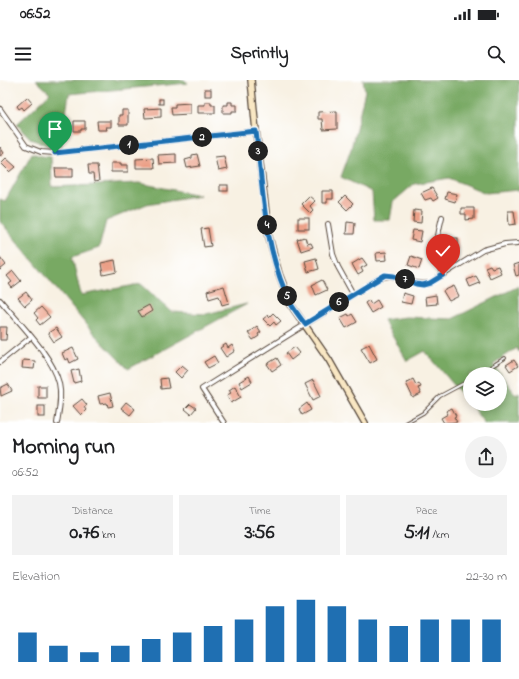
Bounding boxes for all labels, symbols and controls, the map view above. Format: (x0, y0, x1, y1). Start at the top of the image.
text: 06:52 (20, 3, 50, 25)
text: Sprintly (230, 41, 289, 67)
icon: menu (12, 43, 34, 65)
icon: search (485, 43, 507, 65)
pin (38, 112, 72, 153)
icon: arrive (44, 118, 66, 140)
pin: 2 (192, 127, 212, 147)
text: 2 (199, 129, 205, 145)
pin: 1 (119, 135, 139, 155)
text: 1 (127, 137, 131, 153)
pin: 3 (248, 141, 268, 161)
text: 3 (256, 143, 260, 159)
pin: 4 (257, 215, 277, 235)
text: 4 (265, 217, 269, 233)
pin (426, 234, 460, 275)
icon: check (432, 240, 454, 262)
pin: 7 (395, 269, 415, 289)
text: 7 (403, 271, 407, 287)
pin: 5 (277, 286, 297, 306)
text: 5 (284, 288, 290, 304)
pin: 6 (329, 292, 349, 312)
text: 6 (337, 294, 341, 310)
map controls (463, 367, 507, 411)
button: layers (463, 367, 507, 411)
text: Morning run (12, 432, 115, 464)
button: share (465, 436, 507, 478)
text: 06:52 (12, 463, 38, 482)
text: Distance (72, 503, 113, 519)
text: Time (249, 503, 270, 519)
text: Pace (416, 503, 437, 519)
text: 0.76 (70, 519, 99, 548)
text: 3:56 (244, 519, 275, 548)
text: 5:11 (404, 519, 430, 548)
text: km (99, 527, 115, 543)
text: /km (430, 527, 449, 543)
text: Elevation (12, 567, 60, 586)
text: 22–30 m (466, 567, 507, 586)

